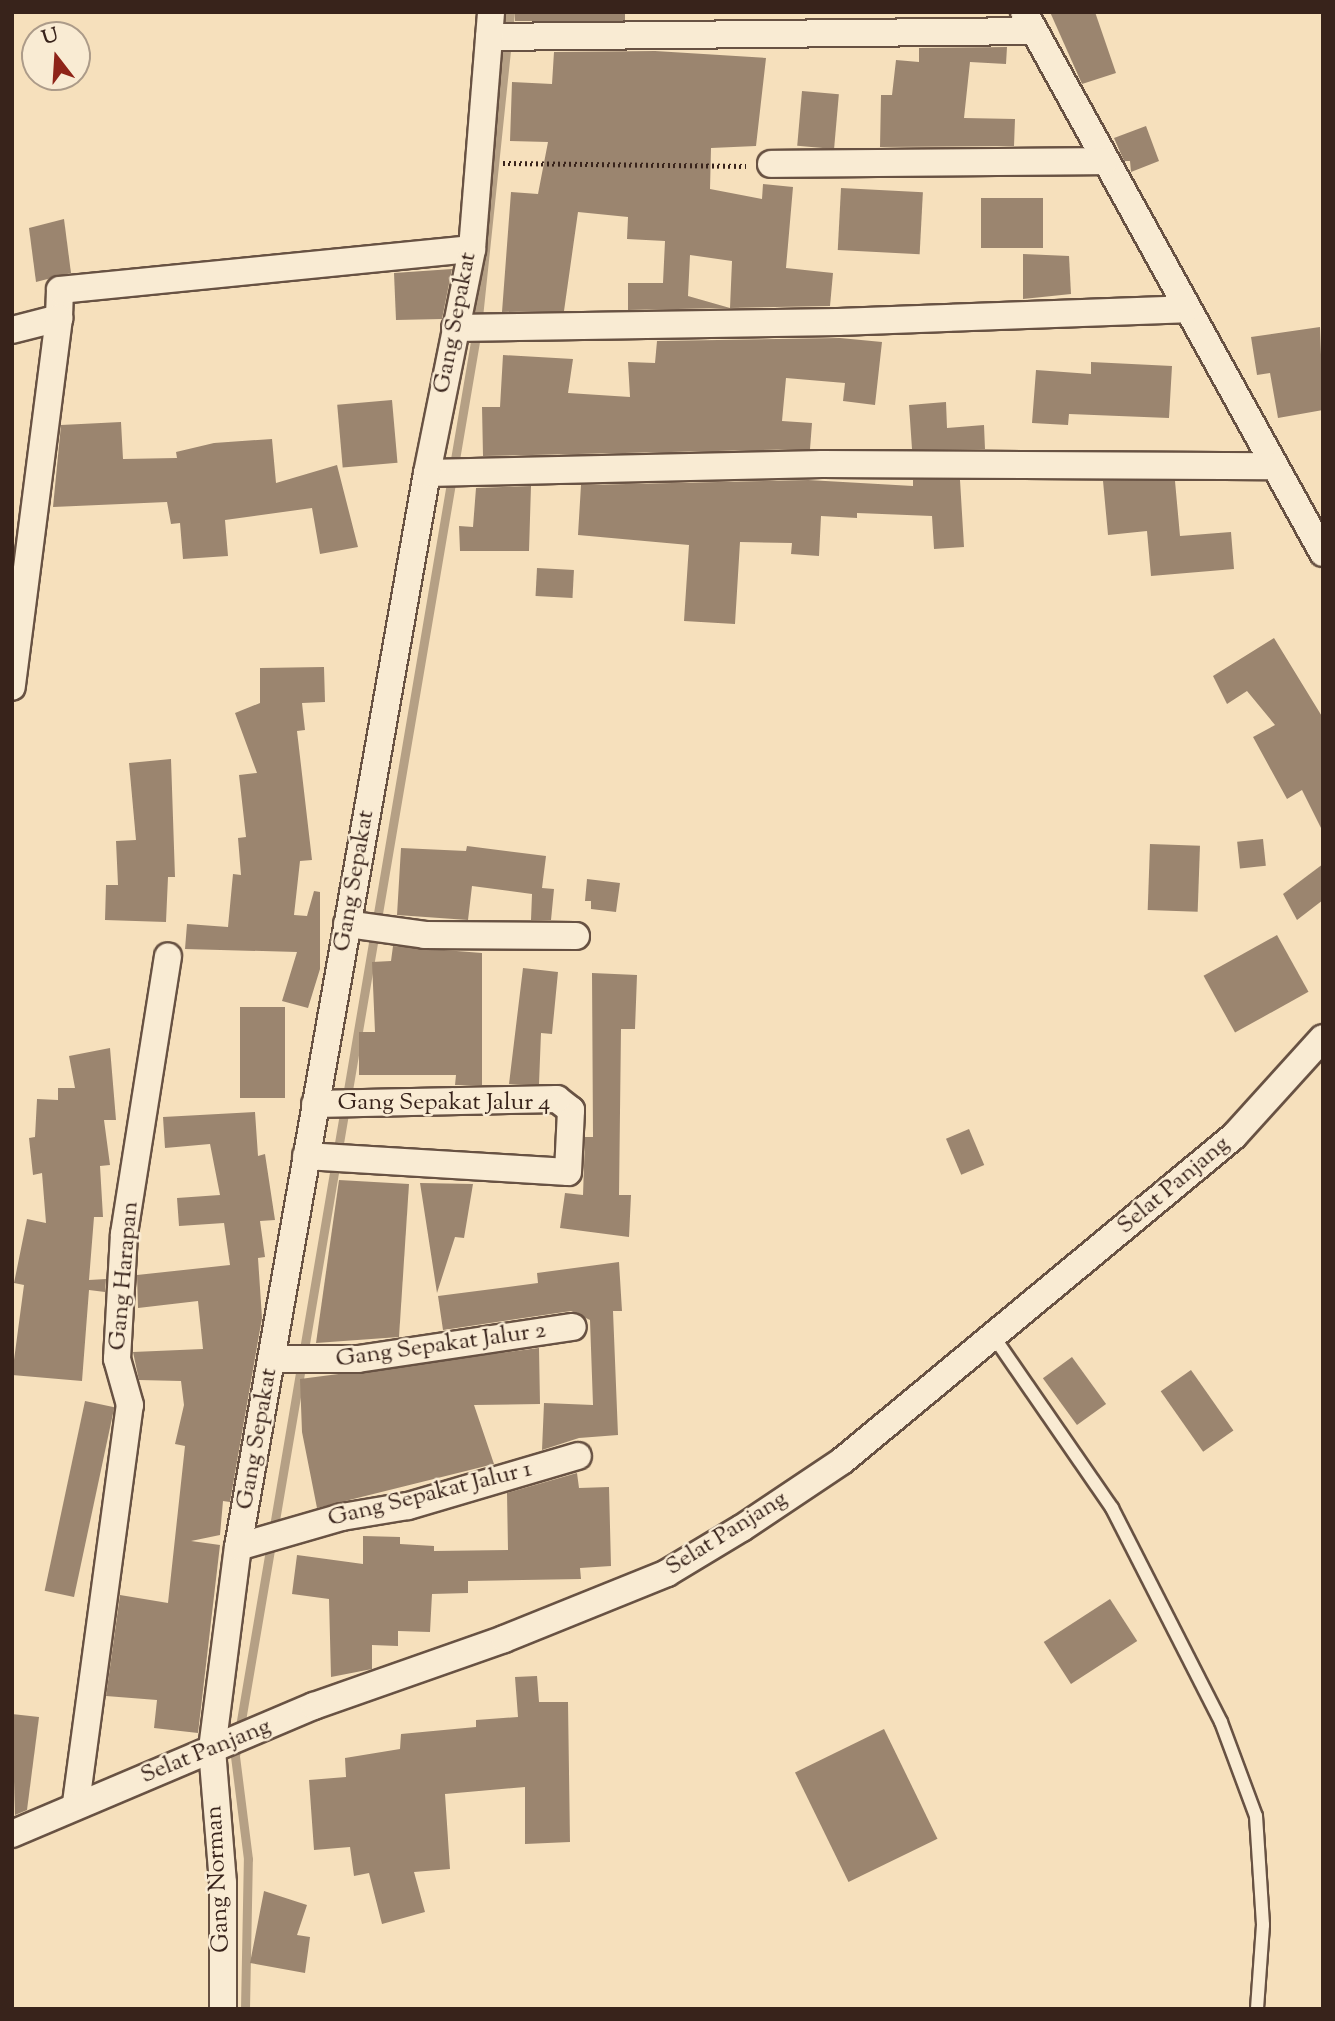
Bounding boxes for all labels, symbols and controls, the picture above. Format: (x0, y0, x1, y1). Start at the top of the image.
north arrow (21, 21, 91, 91)
text: U (39, 22, 62, 53)
street label: Gang Sepakat (428, 250, 484, 396)
street label: Gang Sepakat (328, 808, 382, 954)
street label: Gang Sepakat Jalur 4 (338, 1090, 550, 1118)
street label: Selat Panjang (1112, 1131, 1236, 1241)
street label: Gang Harapan (104, 1200, 146, 1352)
street label: Gang Sepakat Jalur 2 (334, 1317, 548, 1375)
street label: Gang Sepakat (231, 1366, 285, 1512)
street label: Gang Sepakat Jalur 1 (325, 1456, 535, 1534)
street label: Selat Panjang (661, 1485, 793, 1583)
street label: Selat Panjang (137, 1713, 275, 1791)
street label: Gang Norman (201, 1805, 237, 1953)

